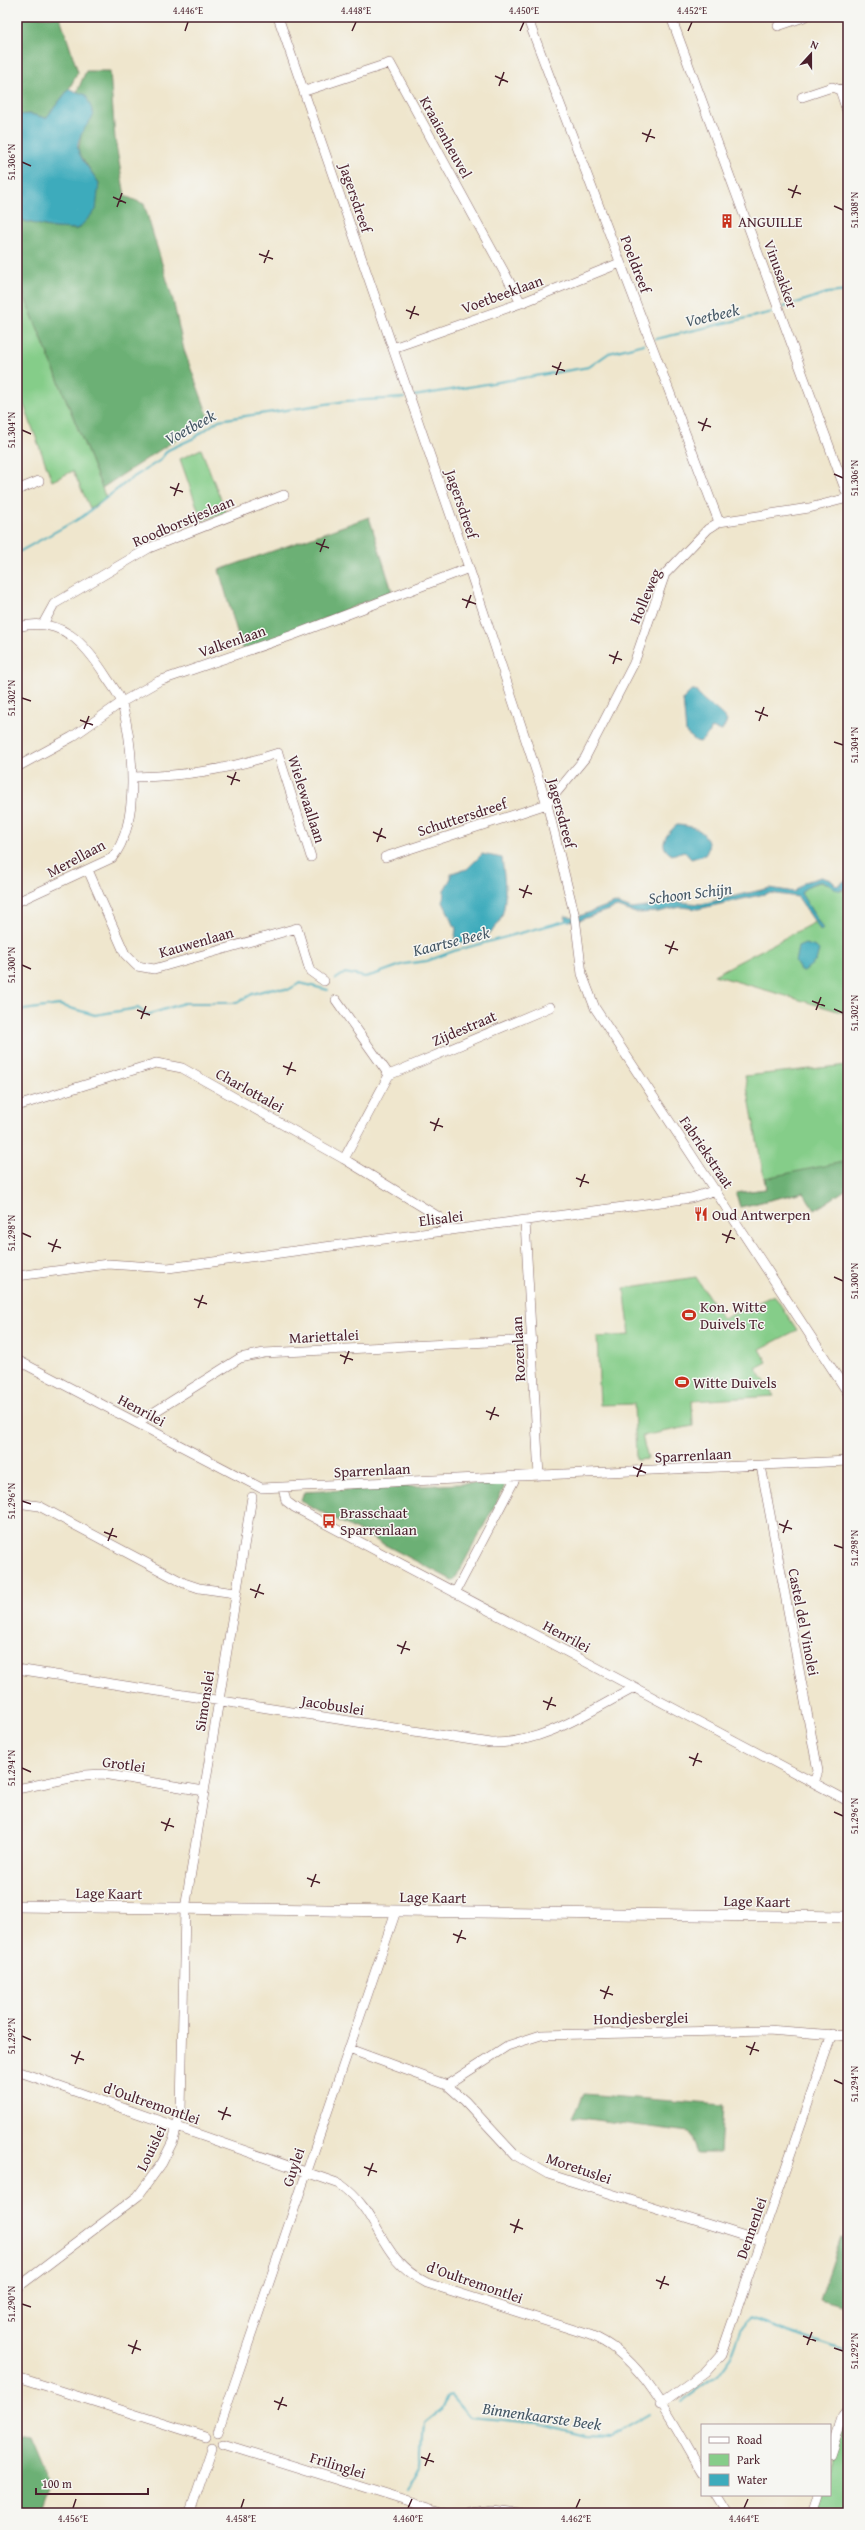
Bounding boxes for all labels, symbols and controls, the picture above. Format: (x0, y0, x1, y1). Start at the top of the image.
text: 4.446°E (173, 3, 203, 18)
text: 4.448°E (341, 3, 371, 18)
text: 4.450°E (509, 3, 539, 18)
text: 4.452°E (677, 3, 707, 18)
north arrow (791, 34, 831, 74)
text: N (808, 36, 821, 54)
street label: Kraaienheuvel (415, 92, 477, 182)
text: 51.306°N (4, 143, 19, 180)
street label: Jagersdreef (334, 159, 378, 237)
text: 51.308°N (847, 191, 862, 228)
place label: ANGUILLE (738, 211, 803, 232)
building icon: ANGUILLE (719, 213, 735, 229)
street label: Poeldreef (615, 232, 657, 298)
street label: Vinusakker (759, 237, 803, 311)
street label: Voetbeeklaan (458, 269, 546, 318)
water label: Voetbeek (682, 297, 742, 333)
water label: Voetbeek (160, 403, 221, 451)
text: 51.304°N (4, 411, 19, 448)
text: 51.306°N (847, 459, 862, 496)
street label: Jagersdreef (440, 465, 484, 543)
street label: Roodborstjeslaan (129, 490, 238, 552)
street label: Holleweg (624, 565, 666, 627)
street label: Valkenlaan (196, 620, 269, 662)
text: 51.302°N (4, 679, 19, 716)
text: 51.304°N (847, 726, 862, 763)
street label: Wielewaallaan (283, 753, 331, 846)
street label: Jagersdreef (542, 774, 582, 852)
street label: Schuttersdreef (415, 792, 511, 841)
street label: Merellaan (43, 834, 109, 882)
water label: Schoon Schijn (647, 876, 733, 910)
water label: Kaartse Beek (409, 920, 493, 962)
street label: Kauwenlaan (156, 921, 236, 963)
text: 51.300°N (4, 946, 19, 983)
text: 51.302°N (847, 994, 862, 1031)
street label: Zijdestraat (429, 1005, 500, 1051)
street label: Charlottalei (212, 1063, 288, 1117)
street label: Fabriekstraat (675, 1112, 739, 1193)
place label: Oud Antwerpen (712, 1204, 811, 1225)
street label: Elisalei (418, 1205, 464, 1231)
restaurant icon: Oud Antwerpen (693, 1206, 709, 1222)
text: 51.298°N (4, 1214, 19, 1251)
text: 51.300°N (847, 1262, 862, 1299)
place label: Kon. Witte Duivels Tc (700, 1296, 767, 1334)
sports icon: Kon. Witte Duivels Tc (681, 1307, 697, 1323)
street label: Rozenlaan (506, 1315, 530, 1382)
street label: Mariettalei (289, 1324, 359, 1348)
place label: Witte Duivels (693, 1372, 777, 1393)
sports icon: Witte Duivels (674, 1374, 690, 1390)
street label: Henrilei (114, 1389, 170, 1431)
street label: Sparrenlaan (654, 1442, 733, 1467)
street label: Sparrenlaan (333, 1457, 412, 1482)
text: 51.296°N (4, 1482, 19, 1519)
place label: Brasschaat Sparrenlaan (340, 1502, 417, 1540)
bus stop icon: Brasschaat Sparrenlaan (321, 1513, 337, 1529)
text: 51.298°N (847, 1529, 862, 1566)
street label: Castel del Vinolei (783, 1566, 825, 1678)
street label: Henrilei (539, 1615, 595, 1657)
street label: Simonslei (189, 1669, 219, 1733)
street label: Jacobuslei (298, 1689, 366, 1720)
text: 51.294°N (4, 1749, 19, 1786)
street label: Grotlei (101, 1751, 147, 1777)
text: 51.296°N (847, 1797, 862, 1834)
street label: Lage Kaart (75, 1882, 143, 1904)
street label: Lage Kaart (399, 1886, 467, 1908)
street label: Lage Kaart (723, 1890, 791, 1912)
street label: Hondjesberglei (593, 2007, 689, 2029)
text: 51.292°N (4, 2017, 19, 2054)
text: 51.294°N (847, 2065, 862, 2102)
street label: d'Oultremontlei (101, 2077, 203, 2129)
street label: Louislei (131, 2122, 171, 2174)
street label: Guylei (277, 2145, 309, 2189)
street label: Moretuslei (544, 2147, 614, 2189)
street label: Dennenlei (731, 2194, 771, 2262)
street label: d'Oultremontlei (424, 2256, 526, 2308)
text: 51.290°N (4, 2285, 19, 2322)
text: 51.292°N (847, 2332, 862, 2369)
water label: Binnenkaarste Beek (480, 2396, 604, 2436)
legend (701, 2424, 831, 2496)
text: Road (737, 2431, 763, 2448)
street label: Frilinglei (307, 2447, 369, 2483)
text: Park (737, 2451, 761, 2468)
scale bar (36, 2470, 148, 2496)
text: Water (737, 2471, 767, 2488)
text: 100 m (42, 2475, 72, 2492)
text: 4.456°E (58, 2511, 88, 2526)
text: 4.458°E (226, 2511, 256, 2526)
text: 4.460°E (393, 2511, 423, 2526)
text: 4.462°E (561, 2511, 591, 2526)
text: 4.464°E (729, 2511, 759, 2526)

